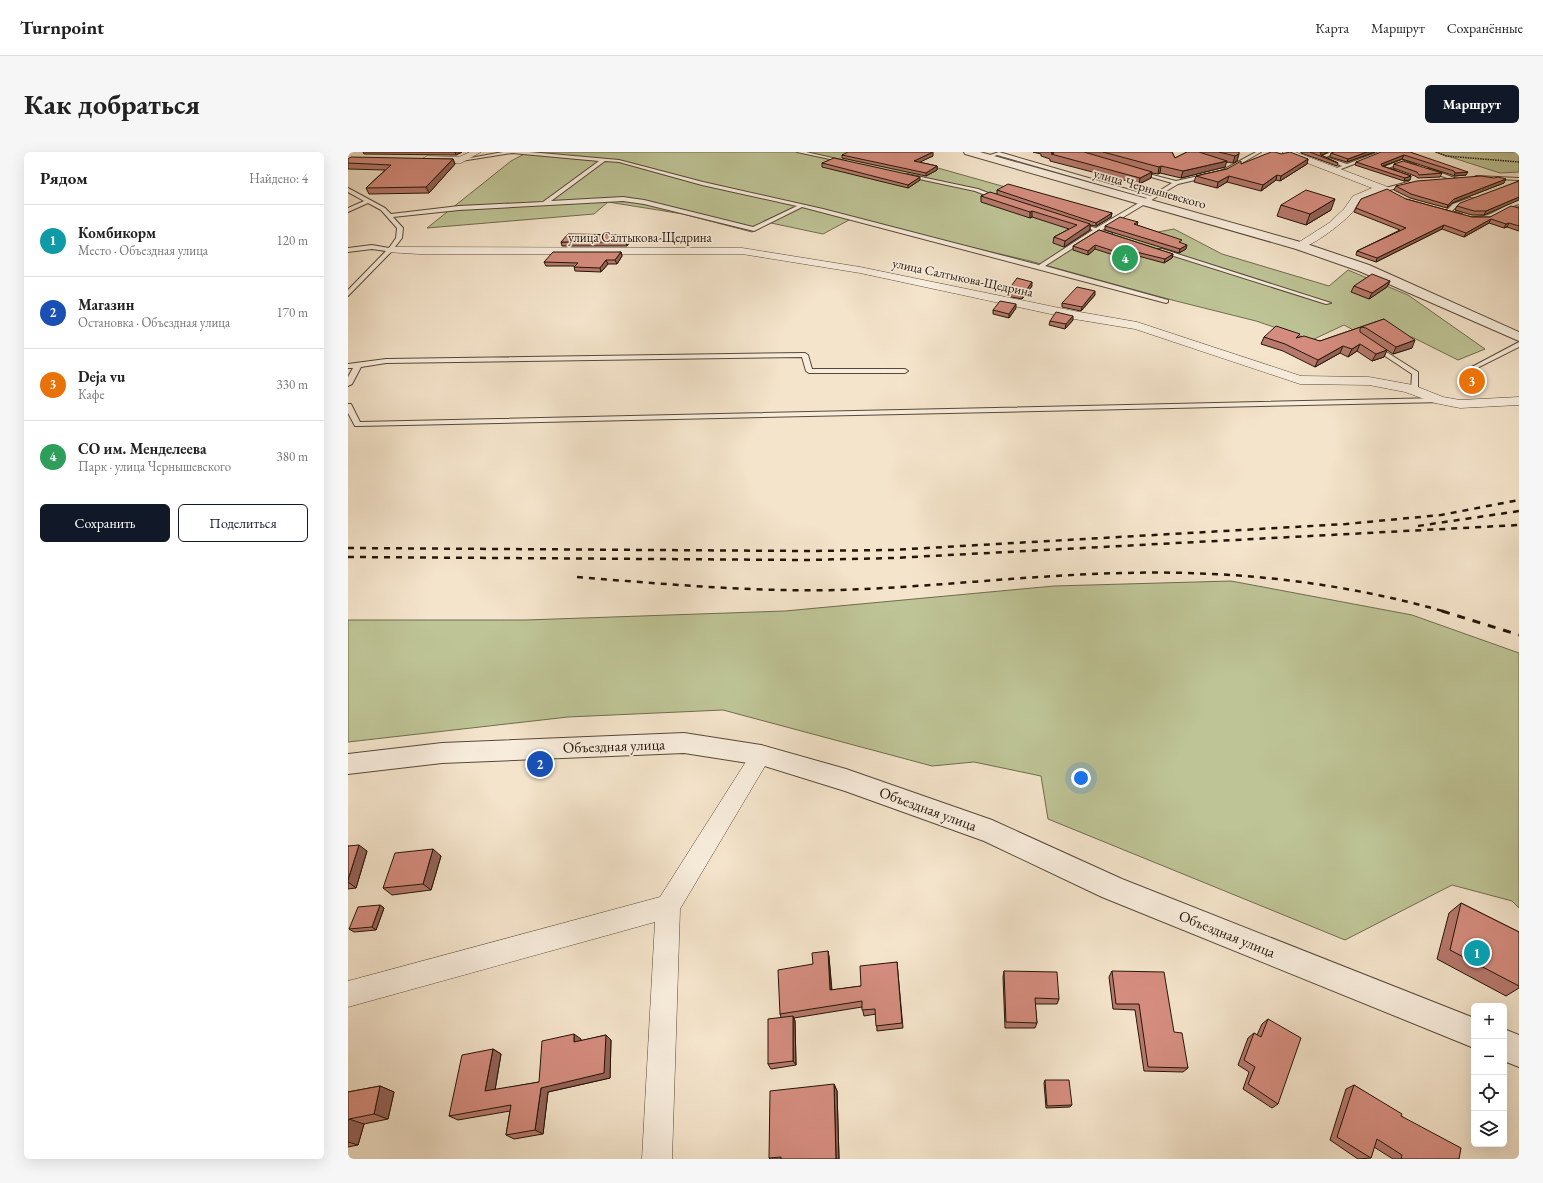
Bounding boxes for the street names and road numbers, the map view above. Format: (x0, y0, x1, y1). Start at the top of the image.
street label: улица Чернышевского (1092, 164, 1208, 213)
street label: улица Салтыкова-Щедрина (568, 229, 713, 246)
street label: улица Салтыкова-Щедрина (891, 254, 1036, 301)
street label: Объездная улица (562, 734, 666, 757)
street label: Объездная улица (877, 782, 980, 835)
street label: Объездная улица (1176, 906, 1278, 962)

